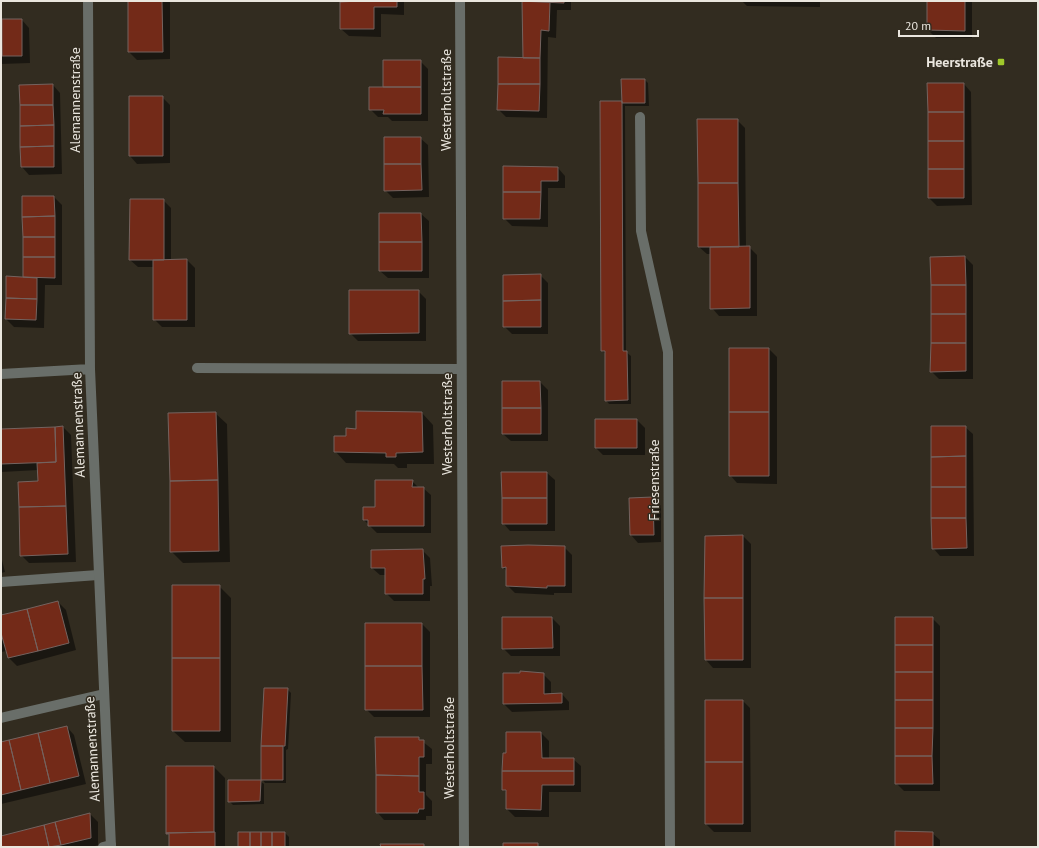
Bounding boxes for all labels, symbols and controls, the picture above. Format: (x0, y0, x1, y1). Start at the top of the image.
scale bar (899, 12, 978, 38)
text: 20 m (905, 18, 931, 33)
street label: Alemannenstraße (66, 47, 84, 153)
street label: Westerholtstraße (437, 49, 455, 151)
place label: Heerstraße (926, 53, 993, 71)
marker: Heerstraße (996, 57, 1006, 67)
street label: Alemannenstraße (67, 372, 89, 478)
street label: Westerholtstraße (438, 373, 456, 475)
street label: Friesenstraße (645, 439, 663, 521)
street label: Alemannenstraße (80, 696, 104, 802)
street label: Westerholtstraße (440, 697, 458, 799)

